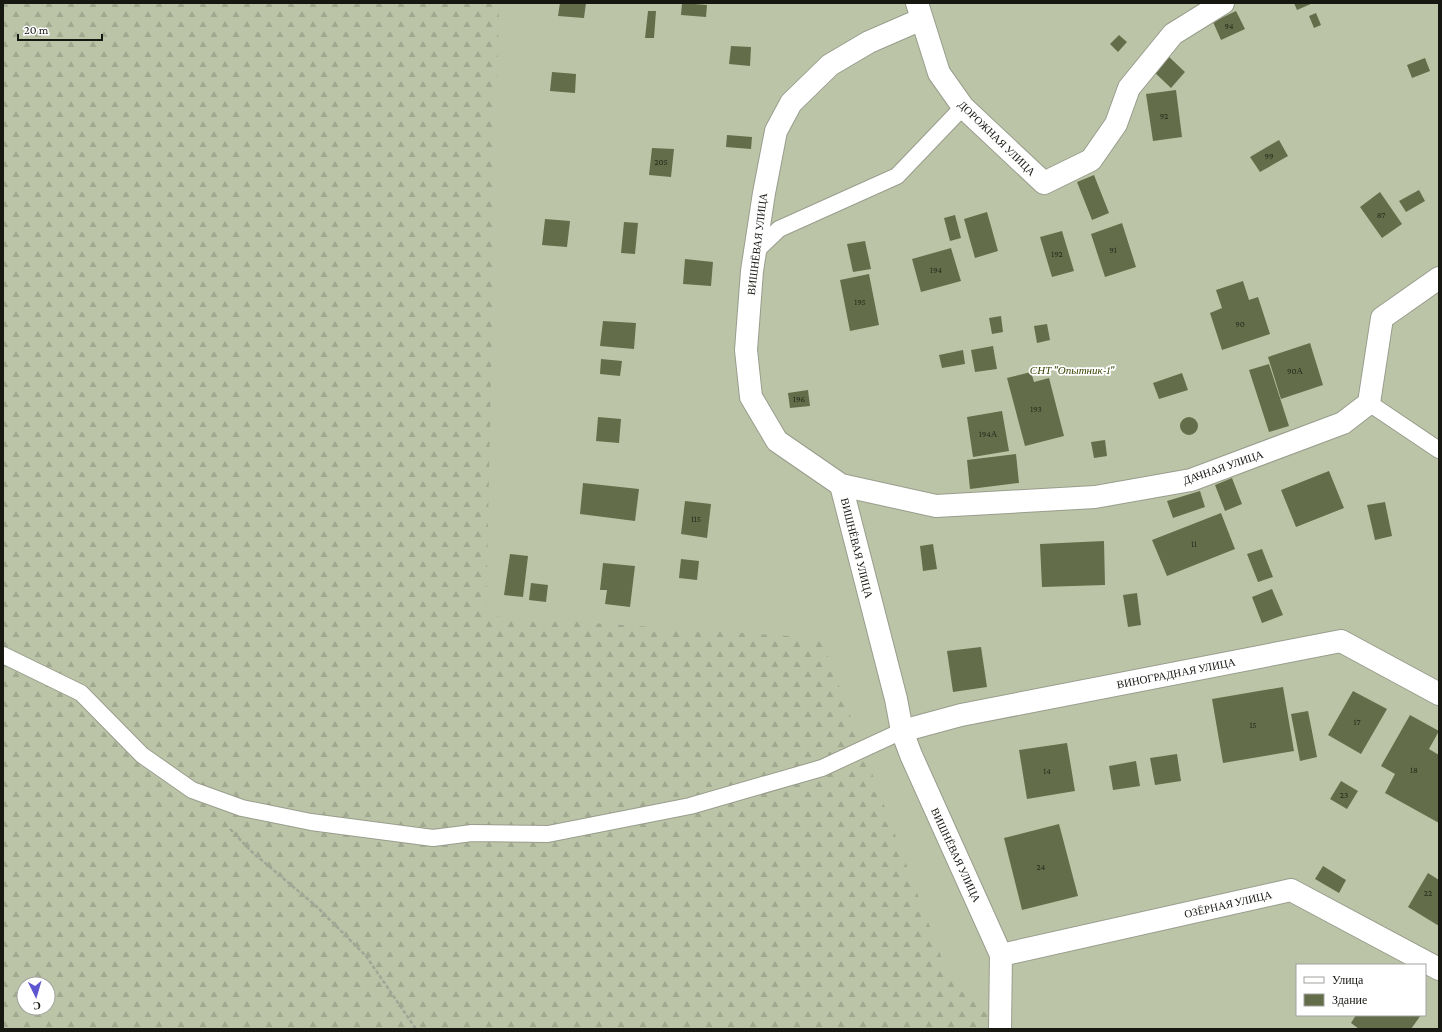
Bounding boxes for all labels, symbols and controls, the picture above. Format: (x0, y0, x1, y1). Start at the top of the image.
scale bar (18, 16, 102, 42)
house number: 94 (1224, 21, 1234, 31)
text: 20 m (24, 23, 49, 37)
street label: ДОРОЖНАЯ УЛИЦА (956, 98, 1038, 178)
house number: 92 (1160, 111, 1168, 121)
house number: 99 (1264, 151, 1274, 161)
house number: 205 (654, 157, 668, 167)
street label: ВИШНЁВАЯ УЛИЦА (745, 192, 769, 296)
house number: 87 (1377, 210, 1385, 220)
house number: 91 (1109, 245, 1117, 255)
house number: 192 (1051, 249, 1063, 259)
house number: 194 (930, 265, 942, 275)
house number: 195 (854, 297, 866, 307)
house number: 90 (1235, 319, 1245, 329)
park label: СНТ "Опытник-1" (1030, 364, 1115, 376)
house number: 90А (1287, 366, 1304, 376)
house number: 196 (793, 394, 805, 404)
house number: 193 (1030, 404, 1042, 414)
house number: 194А (979, 429, 998, 439)
street label: ДАЧНАЯ УЛИЦА (1181, 448, 1265, 486)
street label: ВИШНЁВАЯ УЛИЦА (839, 497, 875, 599)
house number: 115 (691, 514, 701, 524)
house number: 11 (1191, 539, 1197, 549)
street label: ВИНОГРАДНАЯ УЛИЦА (1116, 656, 1236, 690)
house number: 17 (1353, 717, 1361, 727)
house number: 15 (1249, 720, 1257, 730)
house number: 18 (1410, 765, 1418, 775)
house number: 14 (1043, 766, 1051, 776)
house number: 23 (1340, 790, 1348, 800)
street label: ВИШНЁВАЯ УЛИЦА (929, 806, 983, 904)
house number: 24 (1037, 862, 1046, 872)
street label: ОЗЁРНАЯ УЛИЦА (1183, 888, 1273, 920)
house number: 22 (1424, 888, 1432, 898)
legend (1296, 964, 1426, 1016)
text: Улица (1332, 973, 1364, 987)
north arrow (16, 976, 56, 1016)
text: Здание (1332, 993, 1367, 1007)
text: С (32, 1000, 41, 1012)

